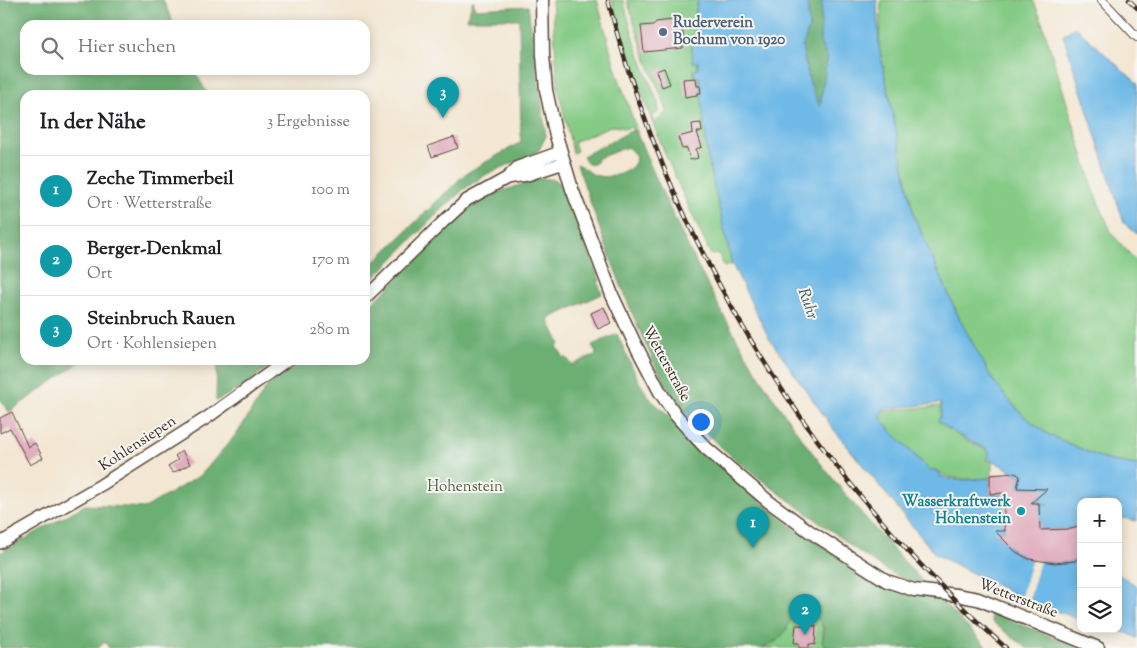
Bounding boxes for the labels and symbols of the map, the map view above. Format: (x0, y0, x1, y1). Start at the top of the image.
place label: Ruderverein Bochum von 1920 (673, 13, 785, 51)
marker: Ruderverein Bochum von 1920 (657, 26, 669, 38)
pin: 3 (427, 77, 459, 118)
water label: Ruhr (791, 285, 823, 323)
street label: Wetterstraße (637, 322, 695, 406)
your location (688, 409, 714, 435)
street label: Kohlensiepen (95, 411, 181, 477)
park label: Hohenstein (427, 477, 503, 498)
place label: Wasserkraftwerk Hohenstein (902, 492, 1012, 530)
marker: Wasserkraftwerk Hohenstein (1015, 505, 1027, 517)
pin: 1 (737, 507, 769, 548)
street label: Wetterstraße (975, 574, 1061, 624)
pin: 2 (789, 594, 821, 635)

